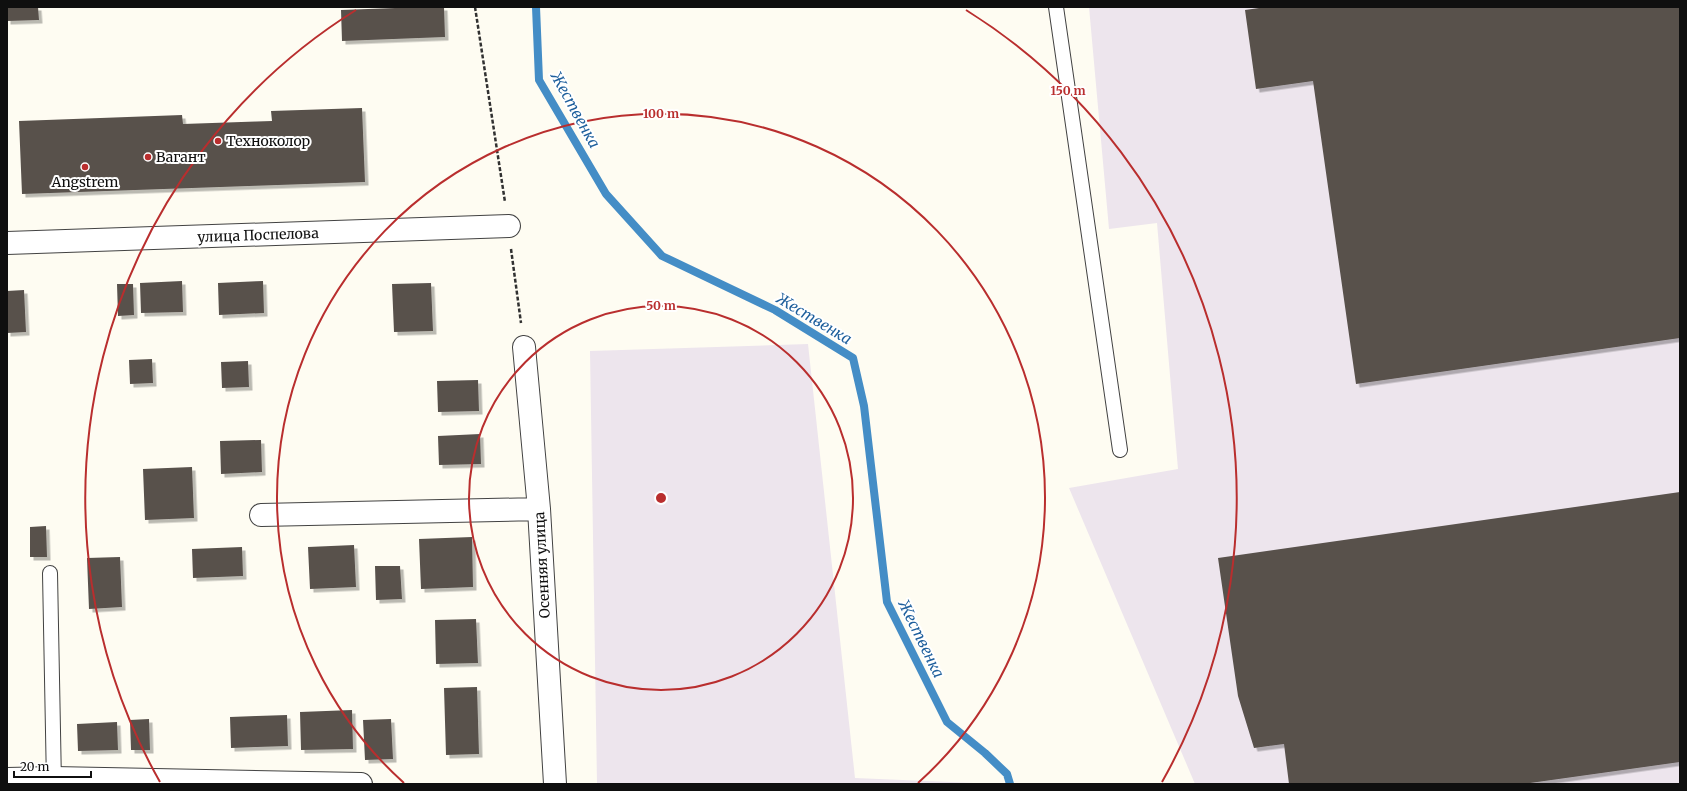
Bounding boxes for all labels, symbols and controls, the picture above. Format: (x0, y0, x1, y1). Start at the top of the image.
water label: Жественка (546, 67, 604, 151)
text: 150 m (1051, 83, 1086, 98)
text: 100 m (643, 106, 679, 121)
place label: Техноколор (226, 132, 311, 150)
marker: Техноколор (213, 136, 223, 146)
place label: Вагант (156, 148, 206, 166)
marker: Вагант (143, 152, 153, 162)
marker: Angstrem (80, 162, 90, 172)
place label: Angstrem (50, 173, 119, 191)
street label: улица Поспелова (197, 224, 320, 246)
water label: Жественка (772, 288, 855, 348)
text: 50 m (646, 298, 676, 313)
centre of rings (654, 491, 668, 505)
street label: Осенняя улица (530, 511, 554, 619)
water label: Жественка (894, 596, 948, 681)
scale bar (14, 753, 91, 779)
text: 20 m (20, 759, 49, 774)

